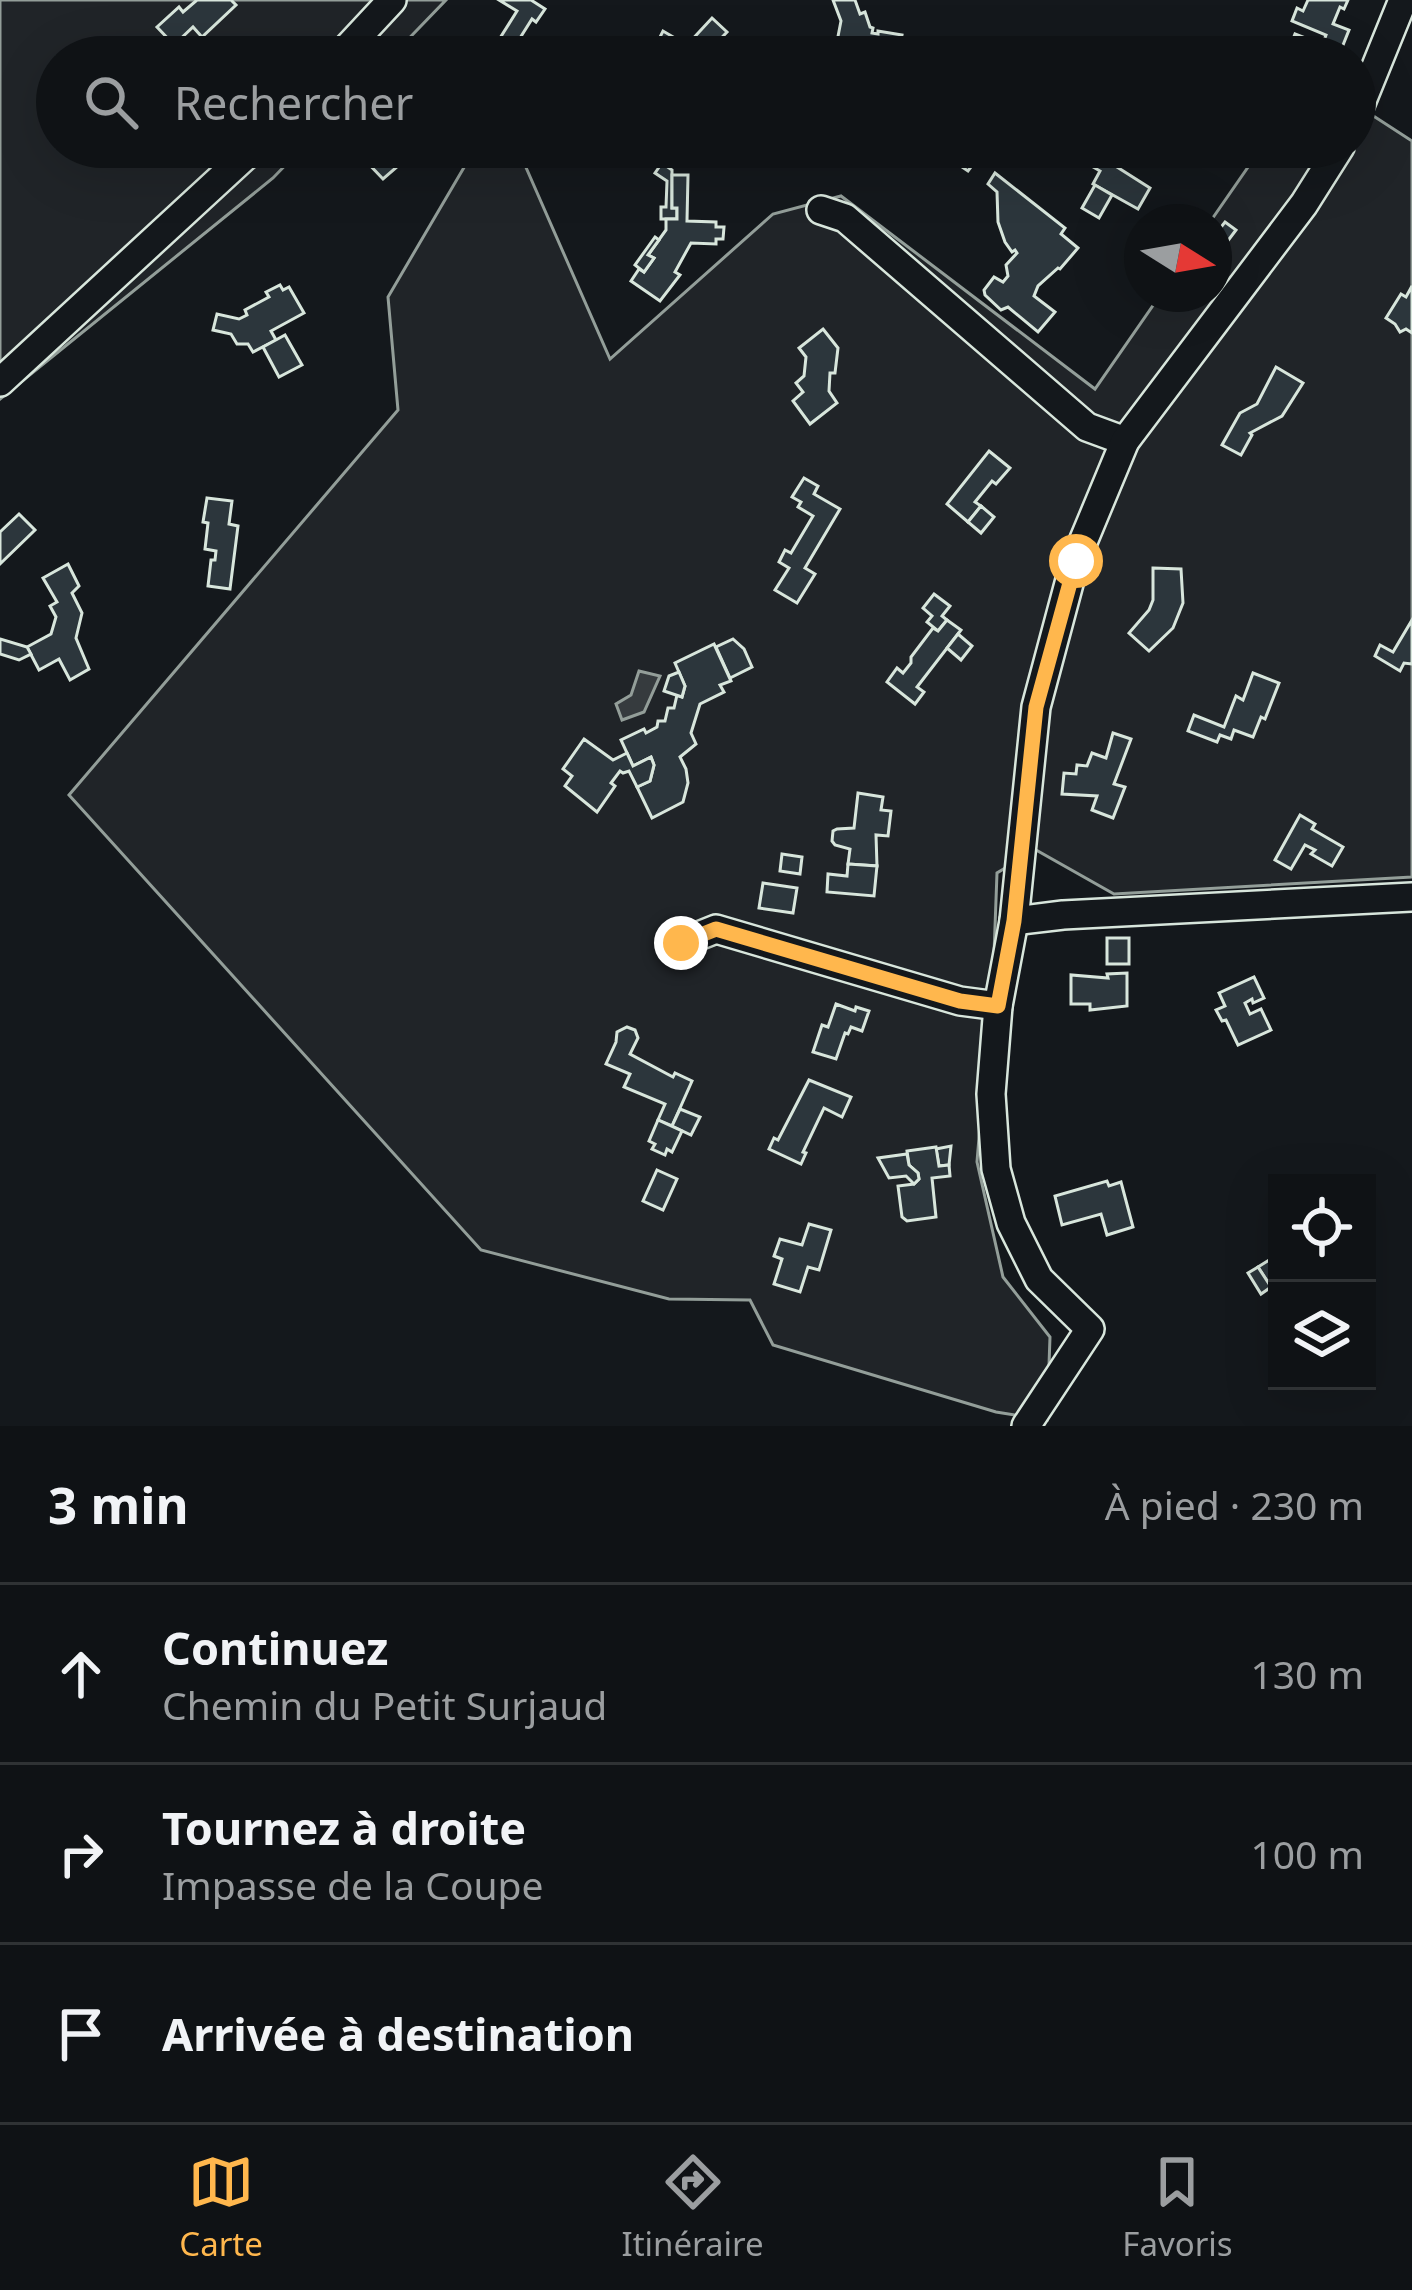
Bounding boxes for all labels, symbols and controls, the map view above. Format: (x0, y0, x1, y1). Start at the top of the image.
search box (36, 36, 1376, 168)
icon: search (78, 69, 144, 135)
text: Rechercher (174, 72, 413, 133)
north arrow (1124, 204, 1232, 312)
route start (1049, 534, 1103, 588)
route end (654, 916, 708, 970)
map controls (1268, 1174, 1376, 1390)
button: locate (1268, 1174, 1376, 1282)
button: layers (1268, 1282, 1376, 1390)
text: 3 min (48, 1469, 189, 1539)
text: À pied · 230 m (1105, 1478, 1364, 1531)
text: Continuez (162, 1617, 388, 1678)
icon: ahead (48, 1641, 114, 1707)
text: 130 m (1250, 1647, 1364, 1700)
text: Chemin du Petit Surjaud (162, 1678, 607, 1731)
text: Tournez à droite (162, 1797, 526, 1858)
icon: right (48, 1821, 114, 1887)
text: 100 m (1250, 1827, 1364, 1880)
text: Impasse de la Coupe (162, 1858, 544, 1911)
icon: arrive (48, 2001, 114, 2067)
text: Arrivée à destination (162, 2003, 634, 2064)
tab: Carte (179, 2149, 263, 2266)
tab: Itinéraire (621, 2149, 764, 2266)
tab: Favoris (1122, 2149, 1233, 2266)

